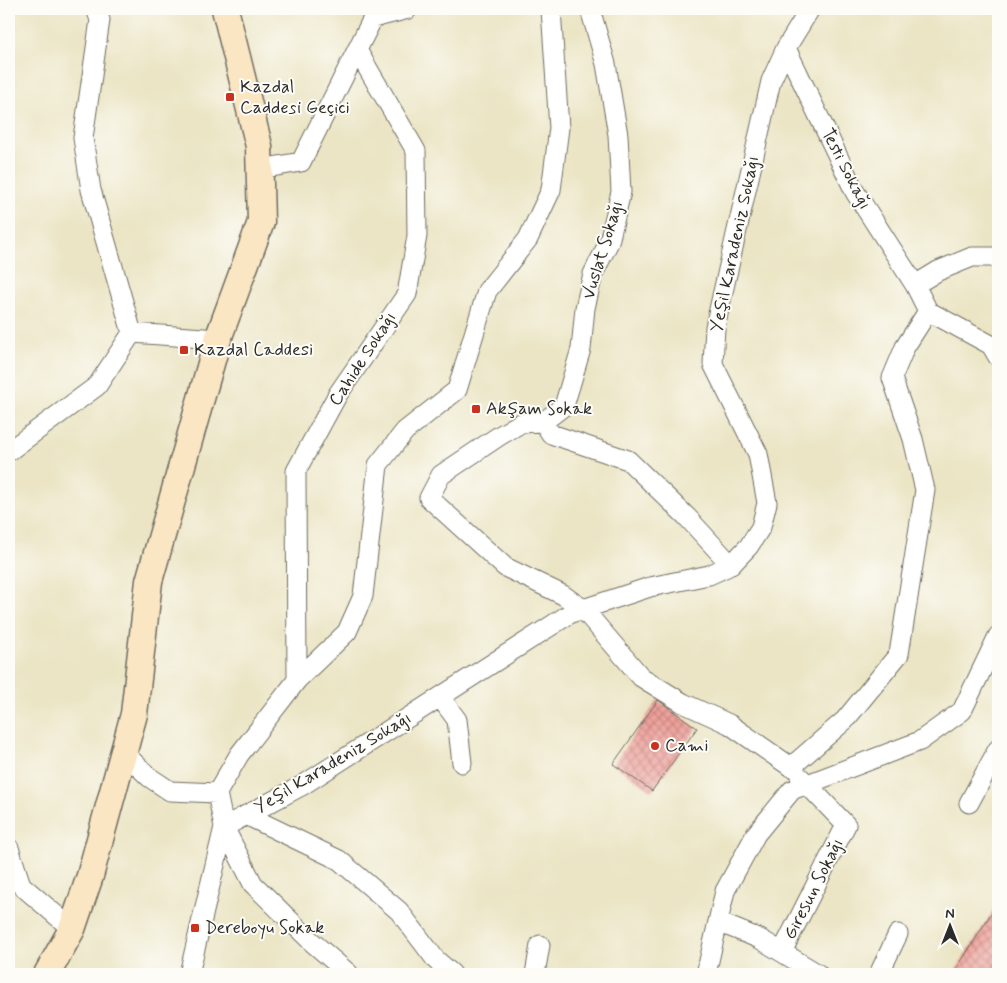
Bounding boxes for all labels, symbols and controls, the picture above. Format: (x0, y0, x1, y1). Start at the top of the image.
place label: Kazdal Caddesi Geçici (240, 75, 350, 120)
marker: Kazdal Caddesi Geçici (224, 91, 236, 103)
street label: Testi Sokağı (815, 124, 877, 214)
street label: Yeşil Karadeniz Sokağı (705, 154, 765, 334)
street label: Vuslat Sokağı (577, 198, 629, 302)
street label: Cahide Sokağı (324, 307, 402, 411)
place label: Kazdal Caddesi (194, 338, 313, 362)
marker: Kazdal Caddesi (178, 344, 190, 356)
place label: Akşam Sokak (486, 397, 592, 421)
marker: Akşam Sokak (470, 403, 482, 415)
street label: Yeşil Karadeniz Sokağı (250, 706, 416, 820)
place label: Cami (665, 734, 708, 758)
marker: Cami (649, 740, 661, 752)
street label: Giresun Sokağı (778, 834, 850, 944)
north arrow (924, 900, 974, 950)
text: N (945, 905, 955, 923)
place label: Dereboyu Sokak (205, 916, 324, 940)
marker: Dereboyu Sokak (189, 922, 201, 934)

